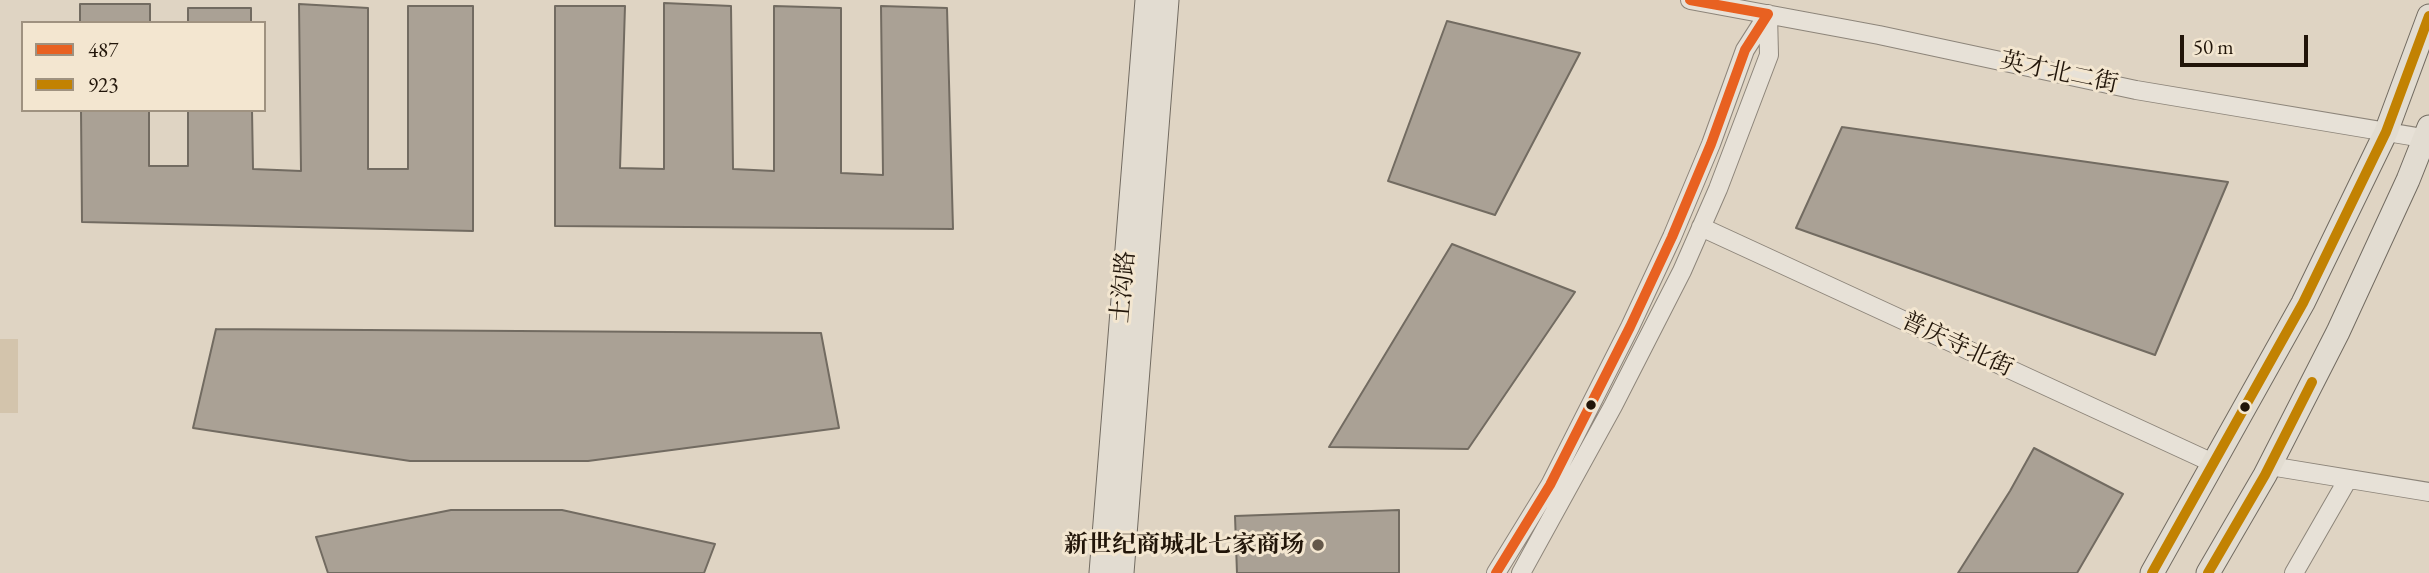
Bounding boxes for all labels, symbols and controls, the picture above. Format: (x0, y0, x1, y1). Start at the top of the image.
legend (21, 21, 266, 112)
scale bar (2184, 21, 2312, 65)
text: 50 m (2193, 33, 2234, 60)
text: 487 (88, 36, 118, 63)
street label: 英才北二街 (1997, 46, 2121, 100)
text: 923 (88, 71, 118, 98)
street label: 土沟路 (1107, 250, 1141, 324)
street label: 普庆寺北街 (1897, 307, 2017, 383)
unlabelled marker (1584, 398, 1598, 412)
unlabelled marker (2238, 400, 2252, 414)
place label: 新世纪商城北七家商场 (1064, 531, 1304, 559)
marker: 新世纪商城北七家商场 (1310, 537, 1326, 553)

